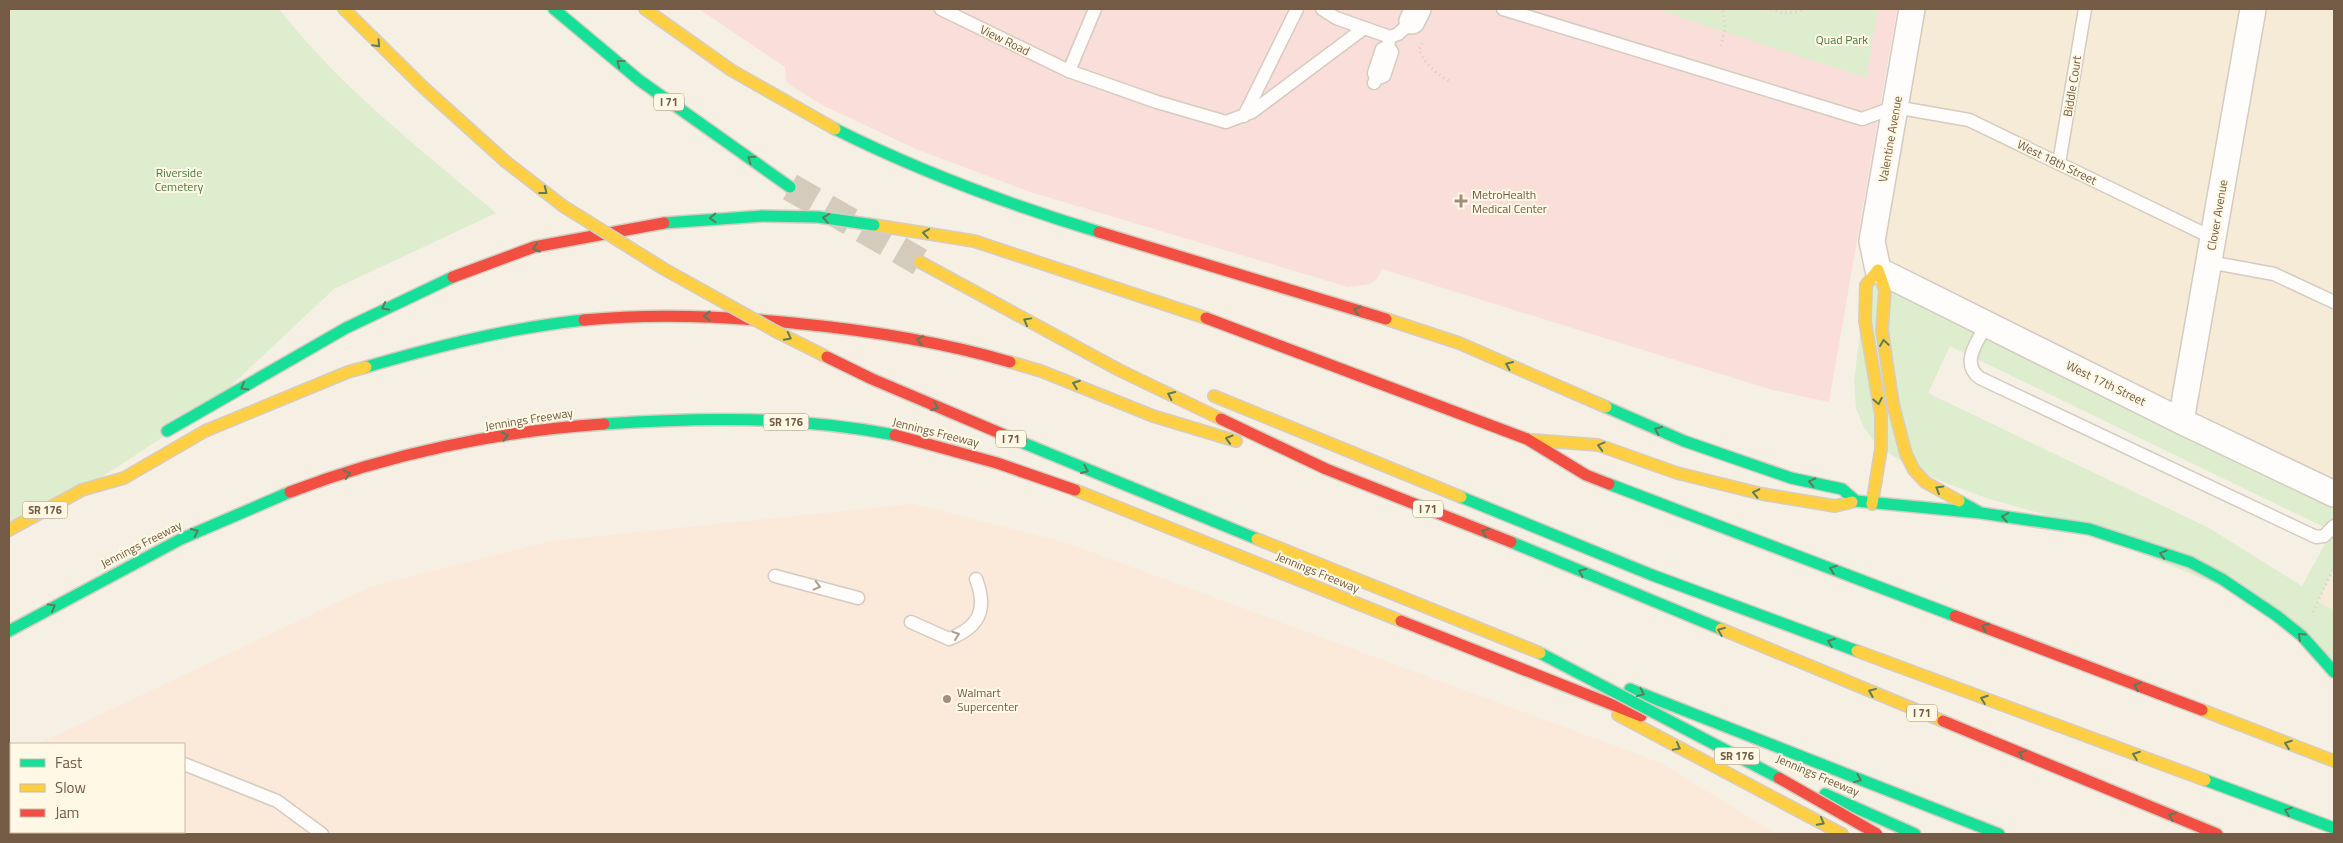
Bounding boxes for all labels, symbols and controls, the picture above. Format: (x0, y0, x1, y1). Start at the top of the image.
street label: View Road (977, 20, 1033, 60)
park label: Quad Park (1816, 30, 1868, 49)
one-way arrow (371, 39, 380, 48)
street label: Biddle Court (2058, 53, 2086, 118)
one-way arrow (616, 60, 625, 69)
road number: I 71 (654, 94, 684, 110)
street label: Valentine Avenue (1873, 94, 1907, 184)
street label: West 18th Street (2014, 134, 2101, 190)
one-way arrow (747, 156, 756, 165)
park label: Riverside Cemetery (155, 163, 204, 196)
street label: Clover Avenue (2201, 178, 2233, 252)
one-way arrow (538, 185, 547, 193)
place label: MetroHealth Medical Center (1472, 185, 1547, 218)
marker: MetroHealth Medical Center (1454, 194, 1468, 208)
one-way arrow (709, 212, 717, 223)
one-way arrow (822, 213, 830, 224)
one-way arrow (921, 229, 930, 239)
one-way arrow (532, 242, 541, 252)
one-way arrow (381, 301, 390, 311)
one-way arrow (1353, 305, 1361, 315)
one-way arrow (703, 311, 710, 321)
one-way arrow (1023, 317, 1032, 327)
one-way arrow (783, 331, 792, 342)
one-way arrow (916, 335, 925, 346)
one-way arrow (1879, 339, 1890, 347)
street label: West 17th Street (2063, 355, 2150, 411)
one-way arrow (1505, 361, 1514, 372)
one-way arrow (1073, 380, 1081, 390)
one-way arrow (240, 381, 249, 391)
one-way arrow (1167, 391, 1176, 401)
one-way arrow (1872, 396, 1883, 405)
one-way arrow (930, 400, 939, 411)
street label: Jennings Freeway (484, 403, 575, 435)
street label: Jennings Freeway (891, 412, 982, 452)
road number: SR 176 (764, 414, 808, 431)
one-way arrow (1654, 426, 1663, 437)
road number: I 71 (996, 430, 1026, 448)
one-way arrow (501, 431, 509, 442)
one-way arrow (1225, 435, 1234, 445)
one-way arrow (1597, 442, 1606, 452)
one-way arrow (1080, 464, 1088, 474)
one-way arrow (342, 469, 351, 479)
one-way arrow (1807, 478, 1816, 488)
one-way arrow (1935, 486, 1944, 496)
one-way arrow (1752, 488, 1761, 498)
road number: I 71 (1413, 500, 1443, 518)
road number: SR 176 (22, 502, 68, 518)
one-way arrow (2001, 512, 2009, 523)
street label: Jennings Freeway (97, 515, 185, 573)
one-way arrow (190, 528, 199, 538)
one-way arrow (1481, 528, 1490, 538)
street label: Jennings Freeway (1273, 547, 1363, 598)
one-way arrow (2159, 550, 2167, 560)
one-way arrow (1830, 565, 1838, 575)
one-way arrow (1578, 568, 1587, 579)
one-way arrow (812, 580, 821, 591)
one-way arrow (46, 603, 55, 613)
one-way arrow (1982, 623, 1990, 633)
one-way arrow (1718, 626, 1726, 636)
one-way arrow (951, 631, 960, 641)
one-way arrow (2298, 633, 2307, 642)
one-way arrow (1828, 638, 1836, 648)
one-way arrow (2133, 681, 2142, 692)
place label: Walmart Supercenter (957, 683, 1018, 716)
one-way arrow (1636, 687, 1645, 697)
one-way arrow (1868, 688, 1877, 699)
marker: Walmart Supercenter (941, 693, 953, 705)
one-way arrow (1980, 695, 1988, 705)
road number: I 71 (1907, 704, 1937, 721)
one-way arrow (2285, 740, 2293, 750)
one-way arrow (1672, 741, 1681, 751)
legend (10, 743, 185, 833)
road number: SR 176 (1714, 748, 1760, 764)
street label: Jennings Freeway (1773, 749, 1863, 801)
one-way arrow (2018, 750, 2027, 760)
text: Fast (55, 751, 83, 774)
one-way arrow (2132, 751, 2141, 761)
one-way arrow (1853, 773, 1861, 783)
text: Slow (55, 776, 86, 799)
text: Jam (55, 801, 79, 824)
one-way arrow (2285, 807, 2293, 817)
one-way arrow (2168, 811, 2177, 822)
one-way arrow (1816, 816, 1825, 826)

